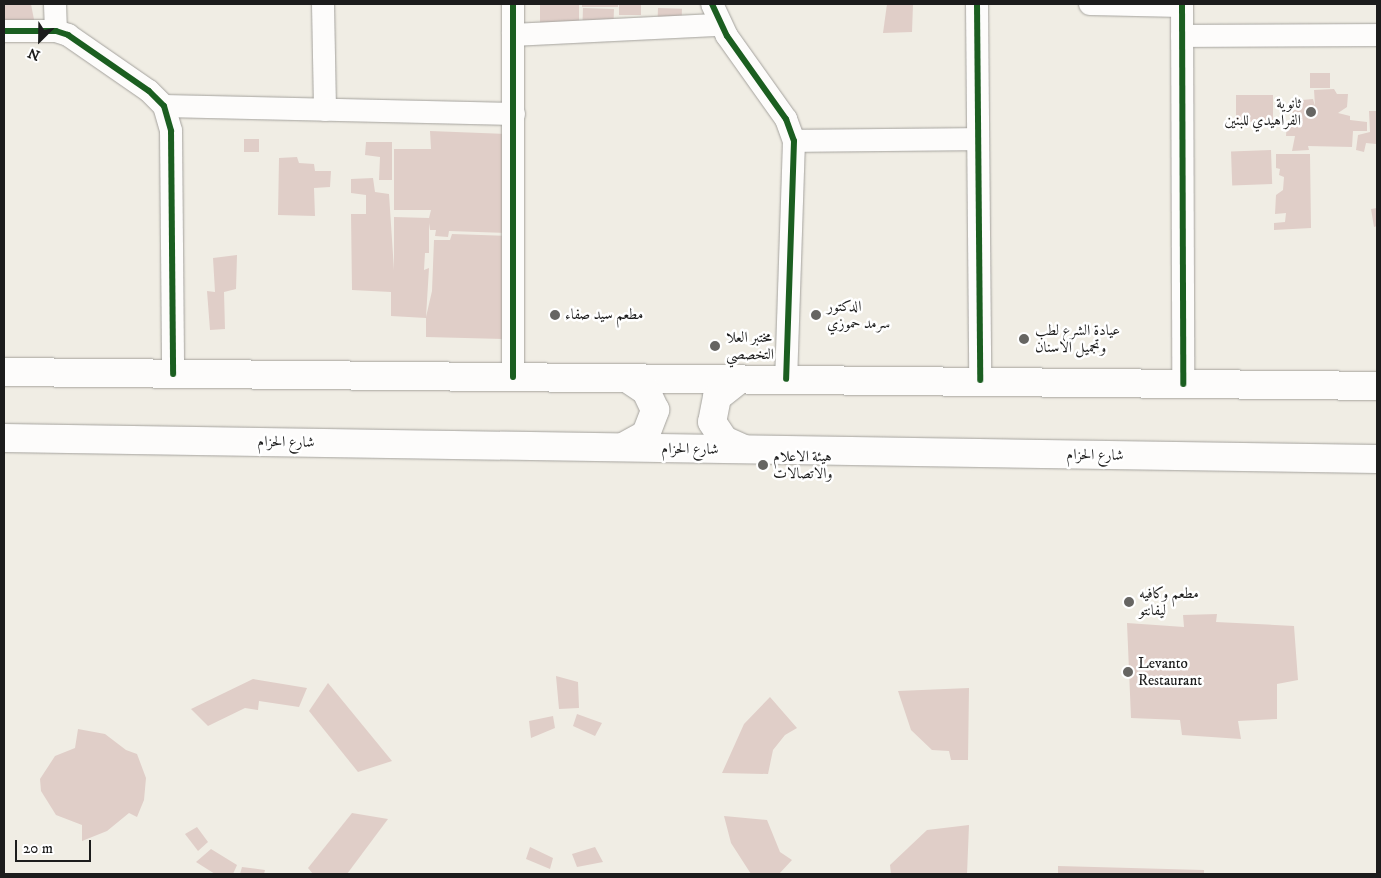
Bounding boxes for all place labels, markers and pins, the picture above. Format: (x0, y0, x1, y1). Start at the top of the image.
place label: ثانوية الفراهيدي للبنين (1224, 94, 1301, 129)
marker: ثانوية الفراهيدي للبنين (1305, 106, 1317, 118)
place label: الدكتور سرمد حموزي (827, 297, 890, 332)
place label: مطعم سيد صفاء (565, 306, 643, 324)
marker: الدكتور سرمد حموزي (809, 308, 823, 322)
marker: مطعم سيد صفاء (549, 309, 561, 321)
place label: عيادة الشرع لطب وتجميل الاسنان (1035, 321, 1120, 356)
place label: مختبر العلا التخصصي (726, 328, 774, 363)
marker: عيادة الشرع لطب وتجميل الاسنان (1017, 332, 1031, 346)
marker: مختبر العلا التخصصي (708, 339, 722, 353)
place label: هيئة الاعلام والاتصالات (773, 447, 833, 482)
marker: هيئة الاعلام والاتصالات (757, 459, 769, 471)
place label: مطعم وكافيه ليفانتو (1139, 584, 1199, 619)
marker: مطعم وكافيه ليفانتو (1123, 596, 1135, 608)
place label: Levanto Restaurant (1138, 654, 1202, 689)
marker: Levanto Restaurant (1122, 666, 1134, 678)

